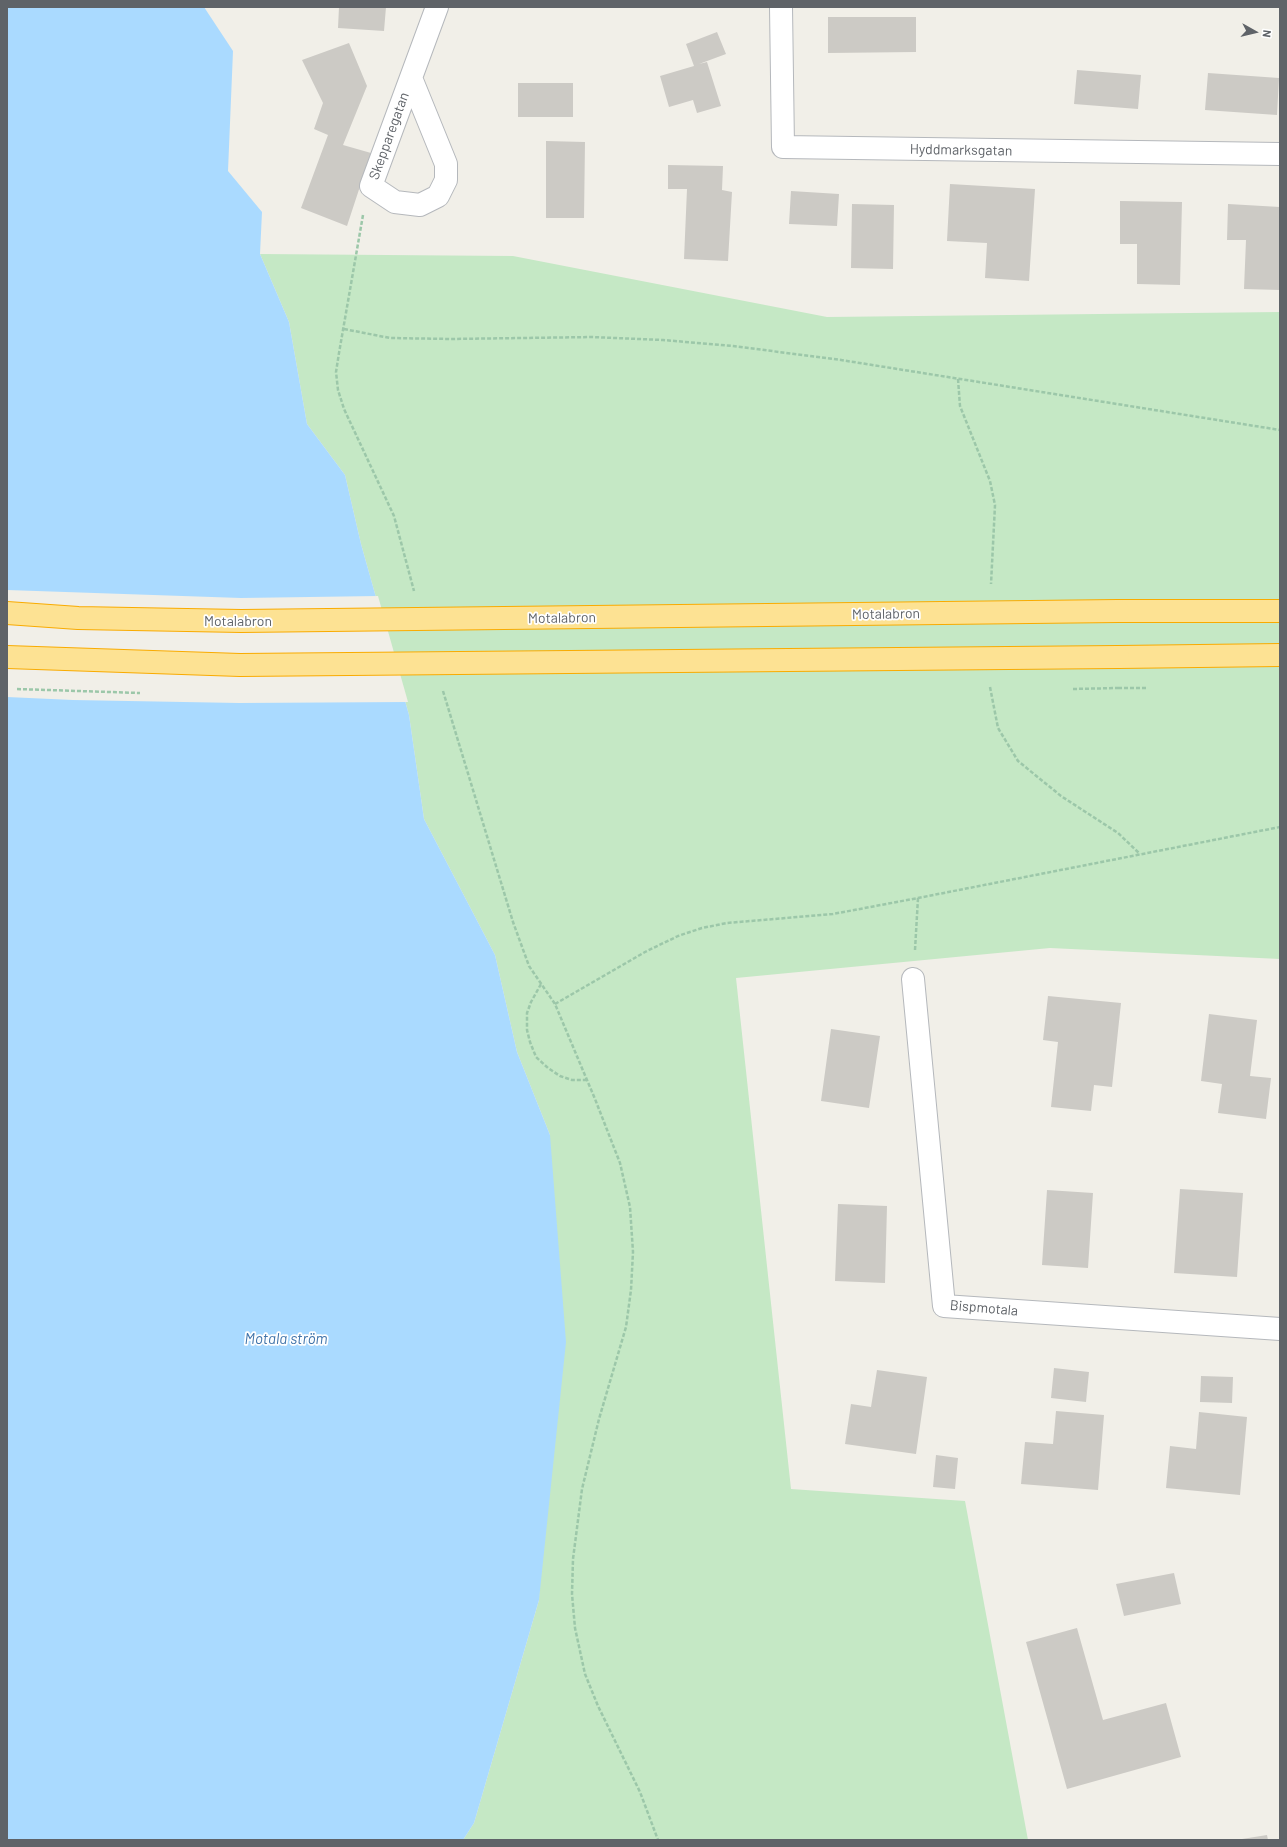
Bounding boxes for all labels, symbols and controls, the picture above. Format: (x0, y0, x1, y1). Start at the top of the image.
north arrow (1235, 12, 1275, 52)
text: N (1260, 29, 1274, 38)
street label: Skepparegatan (365, 90, 413, 182)
street label: Hyddmarksgatan (910, 141, 1012, 159)
street label: Motalabron (852, 605, 920, 623)
street label: Motalabron (528, 609, 596, 627)
street label: Motalabron (204, 613, 272, 629)
street label: Bispmotala (949, 1297, 1019, 1319)
water label: Motala ström (245, 1330, 327, 1348)

